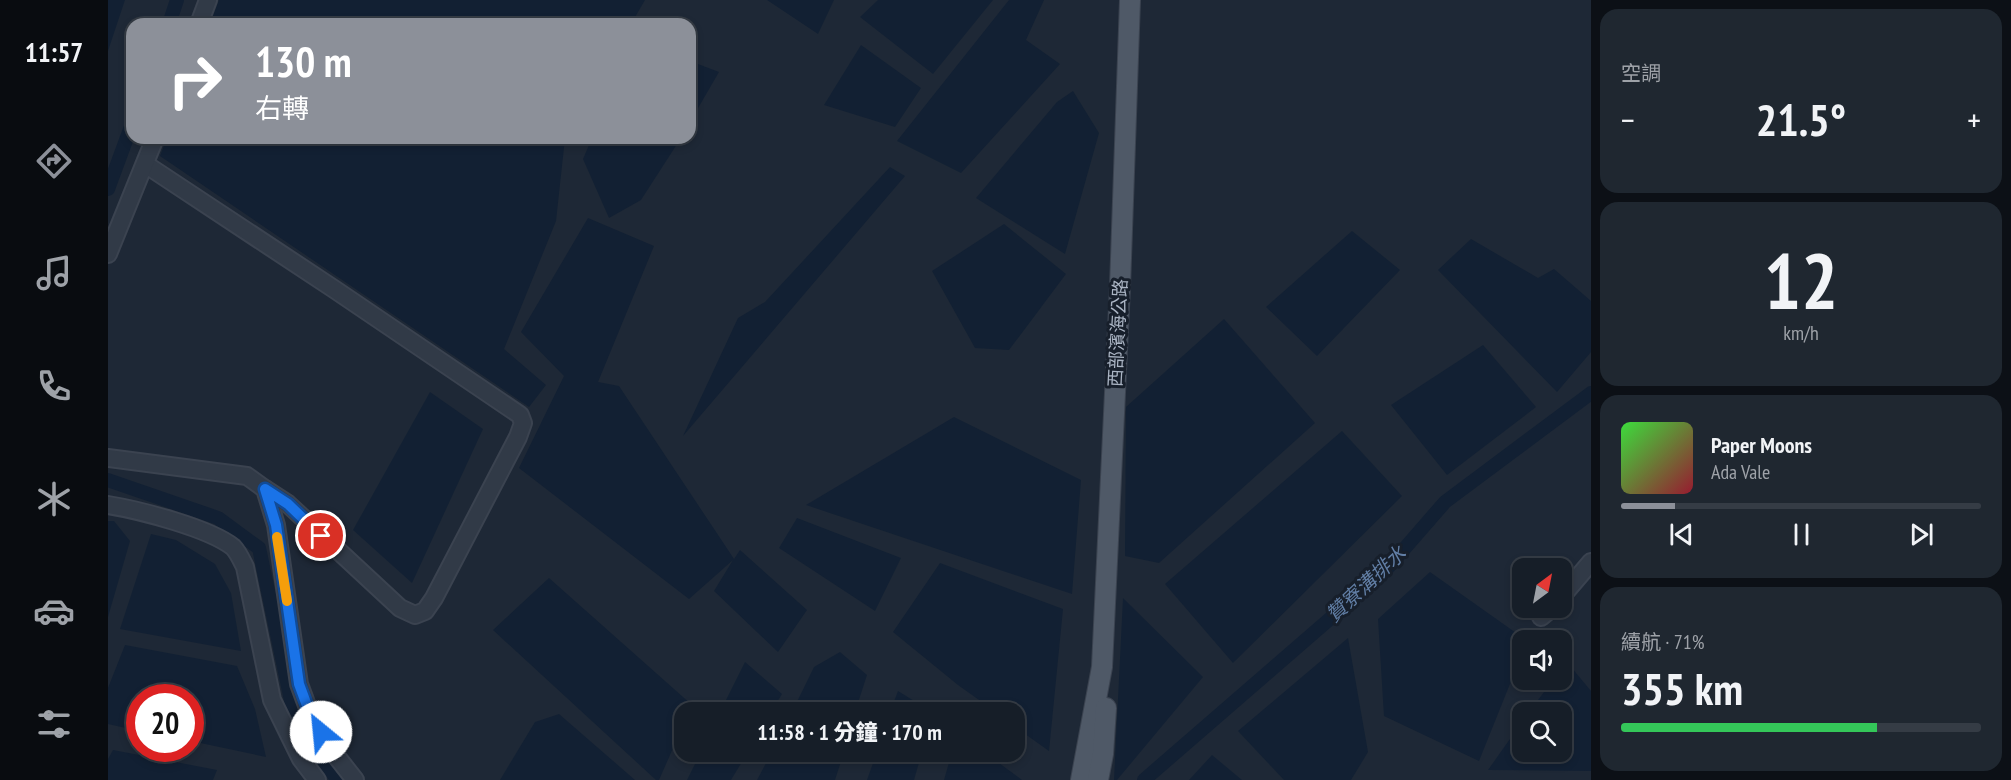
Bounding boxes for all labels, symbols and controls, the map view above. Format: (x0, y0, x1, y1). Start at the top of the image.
text: 130 m (255, 34, 352, 89)
text: 11:57 (25, 35, 83, 69)
icon: right (156, 42, 234, 120)
text: 空調 (1621, 60, 1661, 86)
text: 21.5° (1756, 90, 1846, 148)
text: 右轉 (255, 91, 309, 125)
text: − (1621, 98, 1635, 141)
text: + (1967, 98, 1981, 141)
icon: directions (33, 140, 75, 182)
text: 12 (1764, 230, 1838, 331)
icon: music (33, 252, 75, 294)
street label: 西部濱海公路 (1103, 278, 1132, 388)
text: km/h (1783, 320, 1819, 346)
icon: phone (33, 365, 75, 407)
text: Paper Moons (1711, 431, 1812, 459)
text: Ada Vale (1711, 459, 1770, 485)
icon: climate (33, 478, 75, 520)
pin (295, 510, 346, 561)
icon: previous (1665, 518, 1698, 551)
icon: pause (1785, 518, 1818, 551)
icon: next (1905, 518, 1938, 551)
icon: arrive (304, 519, 337, 552)
water label: 贊寮溝排水 (1321, 540, 1412, 628)
north arrow (1512, 558, 1572, 618)
map controls (1512, 558, 1572, 762)
icon: car (33, 590, 75, 632)
text: 續航 · 71% (1621, 629, 1704, 655)
button: sound (1512, 630, 1572, 690)
text: 355 km (1621, 659, 1743, 717)
speed limit sign: 20 (126, 684, 204, 762)
position arrow (289, 700, 353, 764)
button: search (1512, 702, 1572, 762)
icon: filters (33, 703, 75, 745)
text: 11:58 · 1 分鐘 · 170 m (757, 718, 942, 746)

